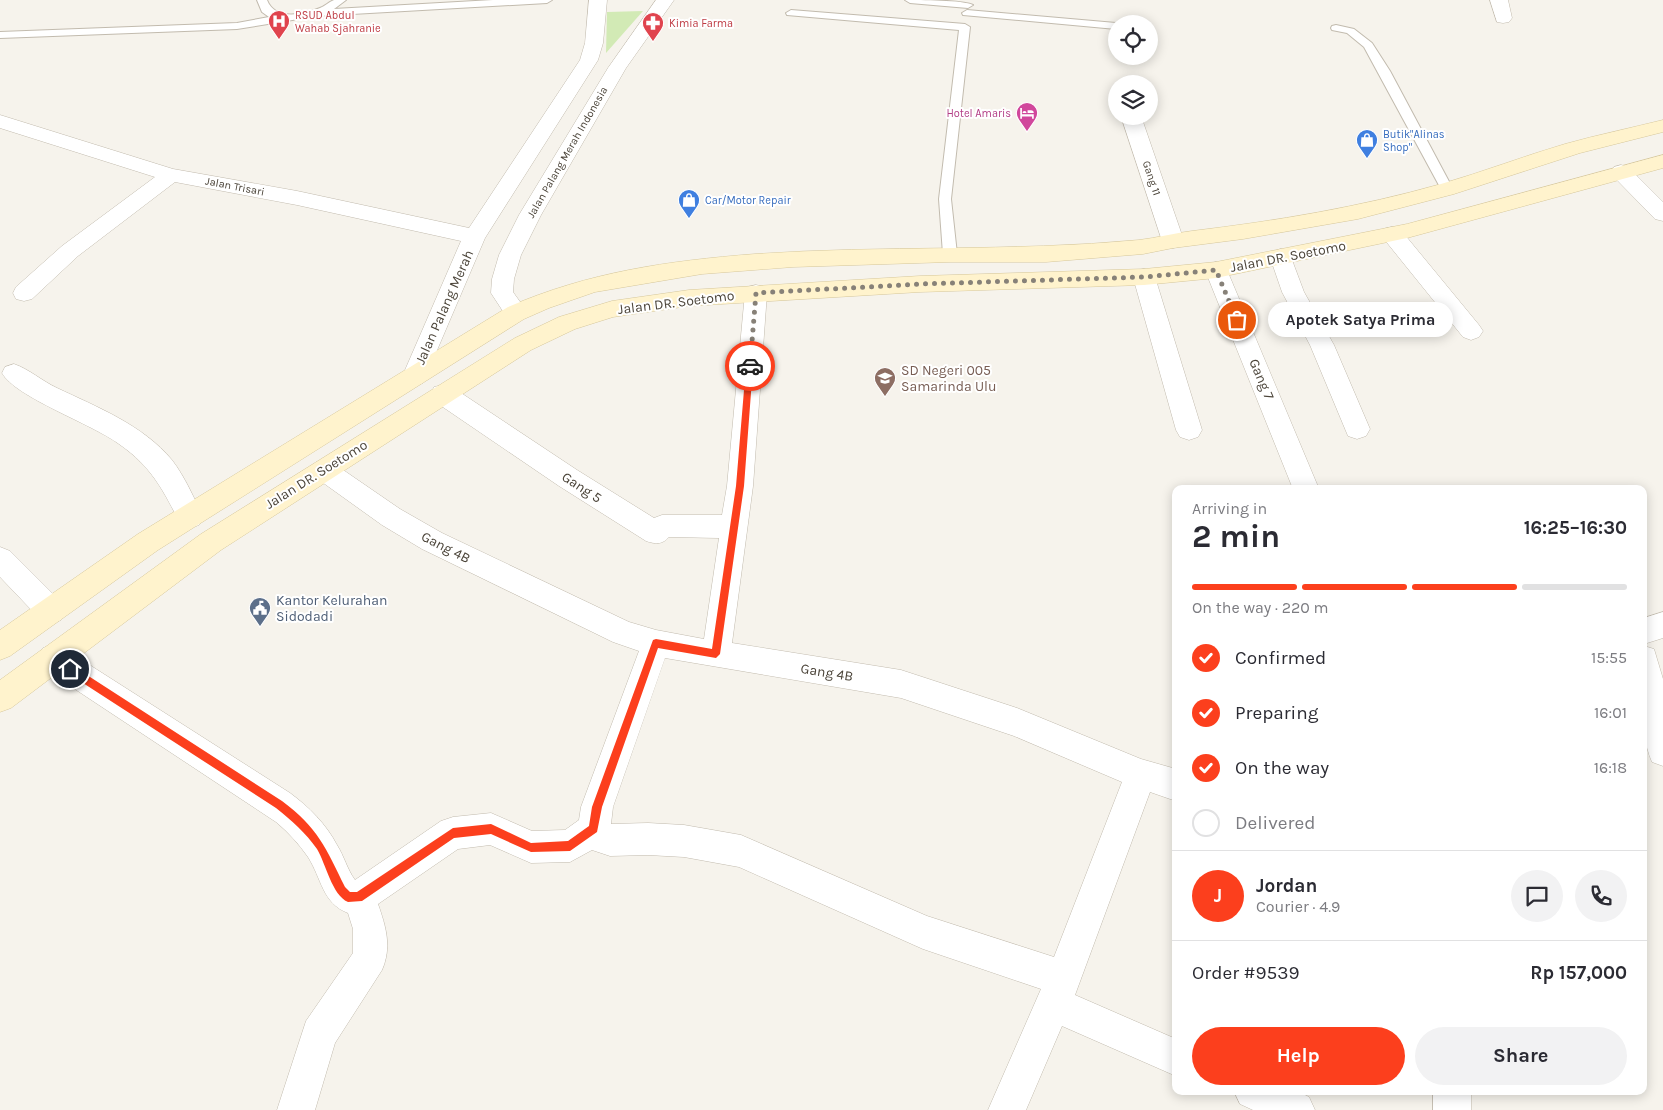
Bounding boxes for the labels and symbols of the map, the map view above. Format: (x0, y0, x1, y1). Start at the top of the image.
hospital icon: RSUD Abdul Wahab Sjahranie (267, 9, 291, 40)
place label: RSUD Abdul Wahab Sjahranie (295, 9, 381, 35)
pharmacy icon: Kimia Farma (641, 11, 665, 42)
place label: Kimia Farma (669, 17, 733, 30)
street label: Jalan Palang Merah Indonesia (524, 84, 610, 220)
hotel icon: Hotel Amaris (1015, 101, 1039, 132)
place label: Hotel Amaris (946, 107, 1011, 120)
shop icon: Butik"Alinas Shop" (1355, 128, 1379, 159)
place label: Butik"Alinas Shop" (1383, 128, 1445, 154)
street label: Gang 11 (1140, 159, 1164, 197)
street label: Jalan Trisari (204, 174, 266, 199)
shop icon: Car/Motor Repair (677, 188, 701, 219)
place label: Car/Motor Repair (705, 194, 791, 207)
street label: Jalan DR. Soetomo (1229, 237, 1347, 276)
street label: Jalan Palang Merah (412, 247, 477, 367)
street label: Jalan DR. Soetomo (617, 287, 735, 318)
pin (1216, 299, 1258, 341)
callout: Apotek Satya Prima (1267, 302, 1452, 338)
courier (725, 341, 775, 391)
street label: Gang 7 (1245, 356, 1278, 403)
place label: SD Negeri 005 Samarinda Ulu (901, 362, 997, 395)
school or university icon: SD Negeri 005 Samarinda Ulu (873, 366, 897, 397)
street label: Jalan DR. Soetomo (262, 436, 371, 513)
street label: Gang 5 (559, 468, 605, 507)
street label: Gang 4B (418, 528, 473, 567)
place label: Kantor Kelurahan Sidodadi (276, 592, 387, 625)
public building icon: Kantor Kelurahan Sidodadi (248, 596, 272, 627)
pin (49, 648, 91, 690)
street label: Gang 4B (799, 660, 854, 685)

